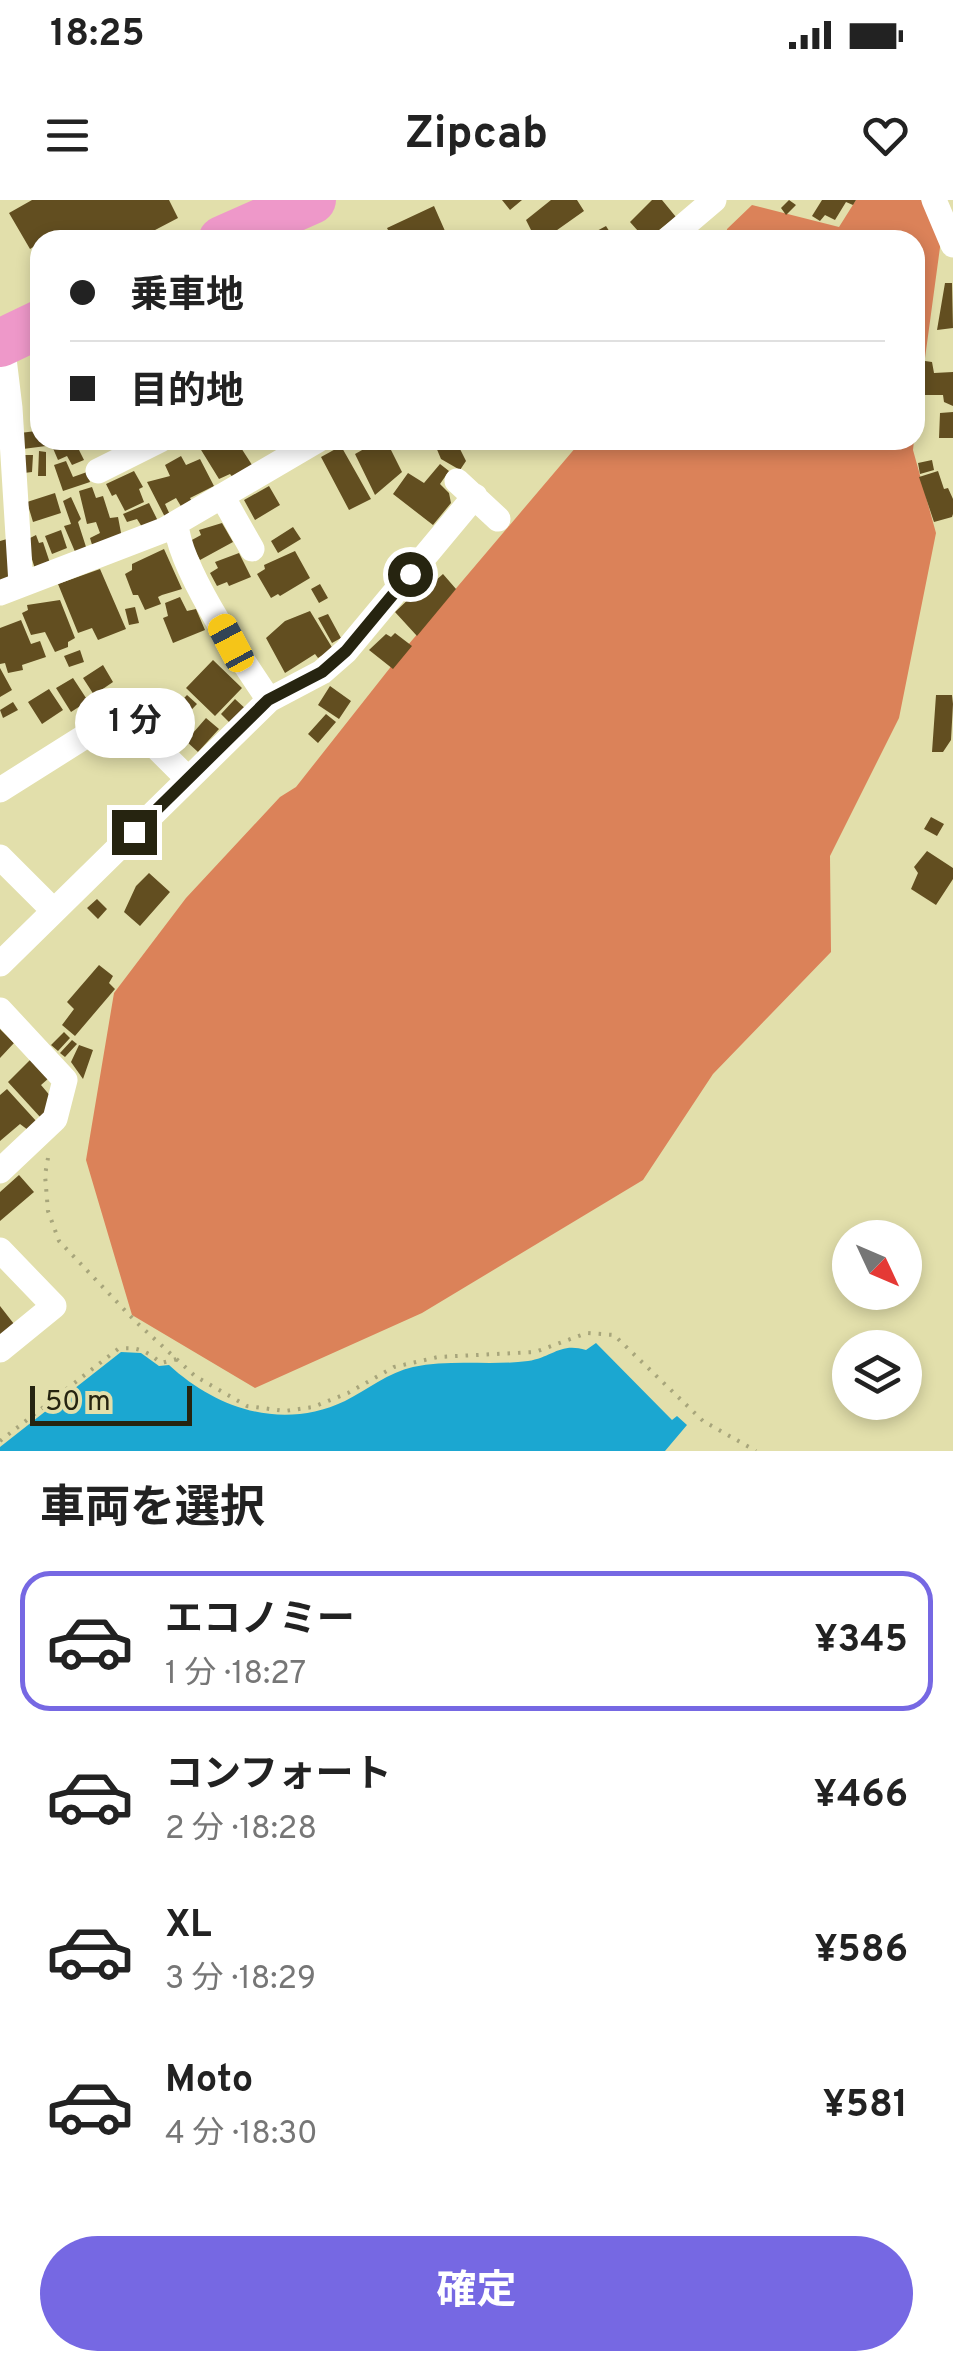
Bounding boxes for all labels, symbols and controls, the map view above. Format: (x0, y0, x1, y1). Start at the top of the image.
text: 18:25 (50, 11, 145, 60)
text: Zipcab (405, 107, 548, 164)
icon: menu (40, 108, 95, 163)
icon: heart (858, 108, 913, 163)
text: 乗車地 (130, 273, 244, 322)
text: 目的地 (130, 369, 244, 418)
route start (388, 552, 433, 597)
car (204, 609, 258, 677)
callout: 1 分 (74, 687, 194, 757)
text: 1 分 (109, 703, 161, 743)
route end (112, 810, 157, 855)
north arrow (832, 1220, 922, 1310)
map controls (832, 1220, 922, 1420)
button: layers (832, 1330, 922, 1420)
scale bar (30, 1381, 192, 1426)
text: 50 m (45, 1385, 111, 1421)
text: 車両を選択 (40, 1482, 265, 1539)
icon: car (45, 1596, 135, 1686)
text: エコノミー (165, 1597, 355, 1646)
text: ¥345 (815, 1617, 908, 1666)
text: 1 分 · 18:27 (165, 1655, 306, 1695)
icon: car (45, 1751, 135, 1841)
text: コンフォート (165, 1752, 392, 1801)
text: ¥466 (814, 1772, 908, 1821)
text: 2 分 · 18:28 (165, 1810, 317, 1850)
text: XL (165, 1902, 212, 1951)
icon: car (45, 1906, 135, 1996)
text: ¥586 (814, 1927, 908, 1976)
text: 3 分 · 18:29 (165, 1960, 316, 2000)
text: Moto (165, 2057, 253, 2106)
icon: car (45, 2061, 135, 2151)
text: ¥581 (823, 2082, 908, 2131)
text: 4 分 · 18:30 (165, 2115, 318, 2155)
button: 確定 (40, 2236, 913, 2351)

